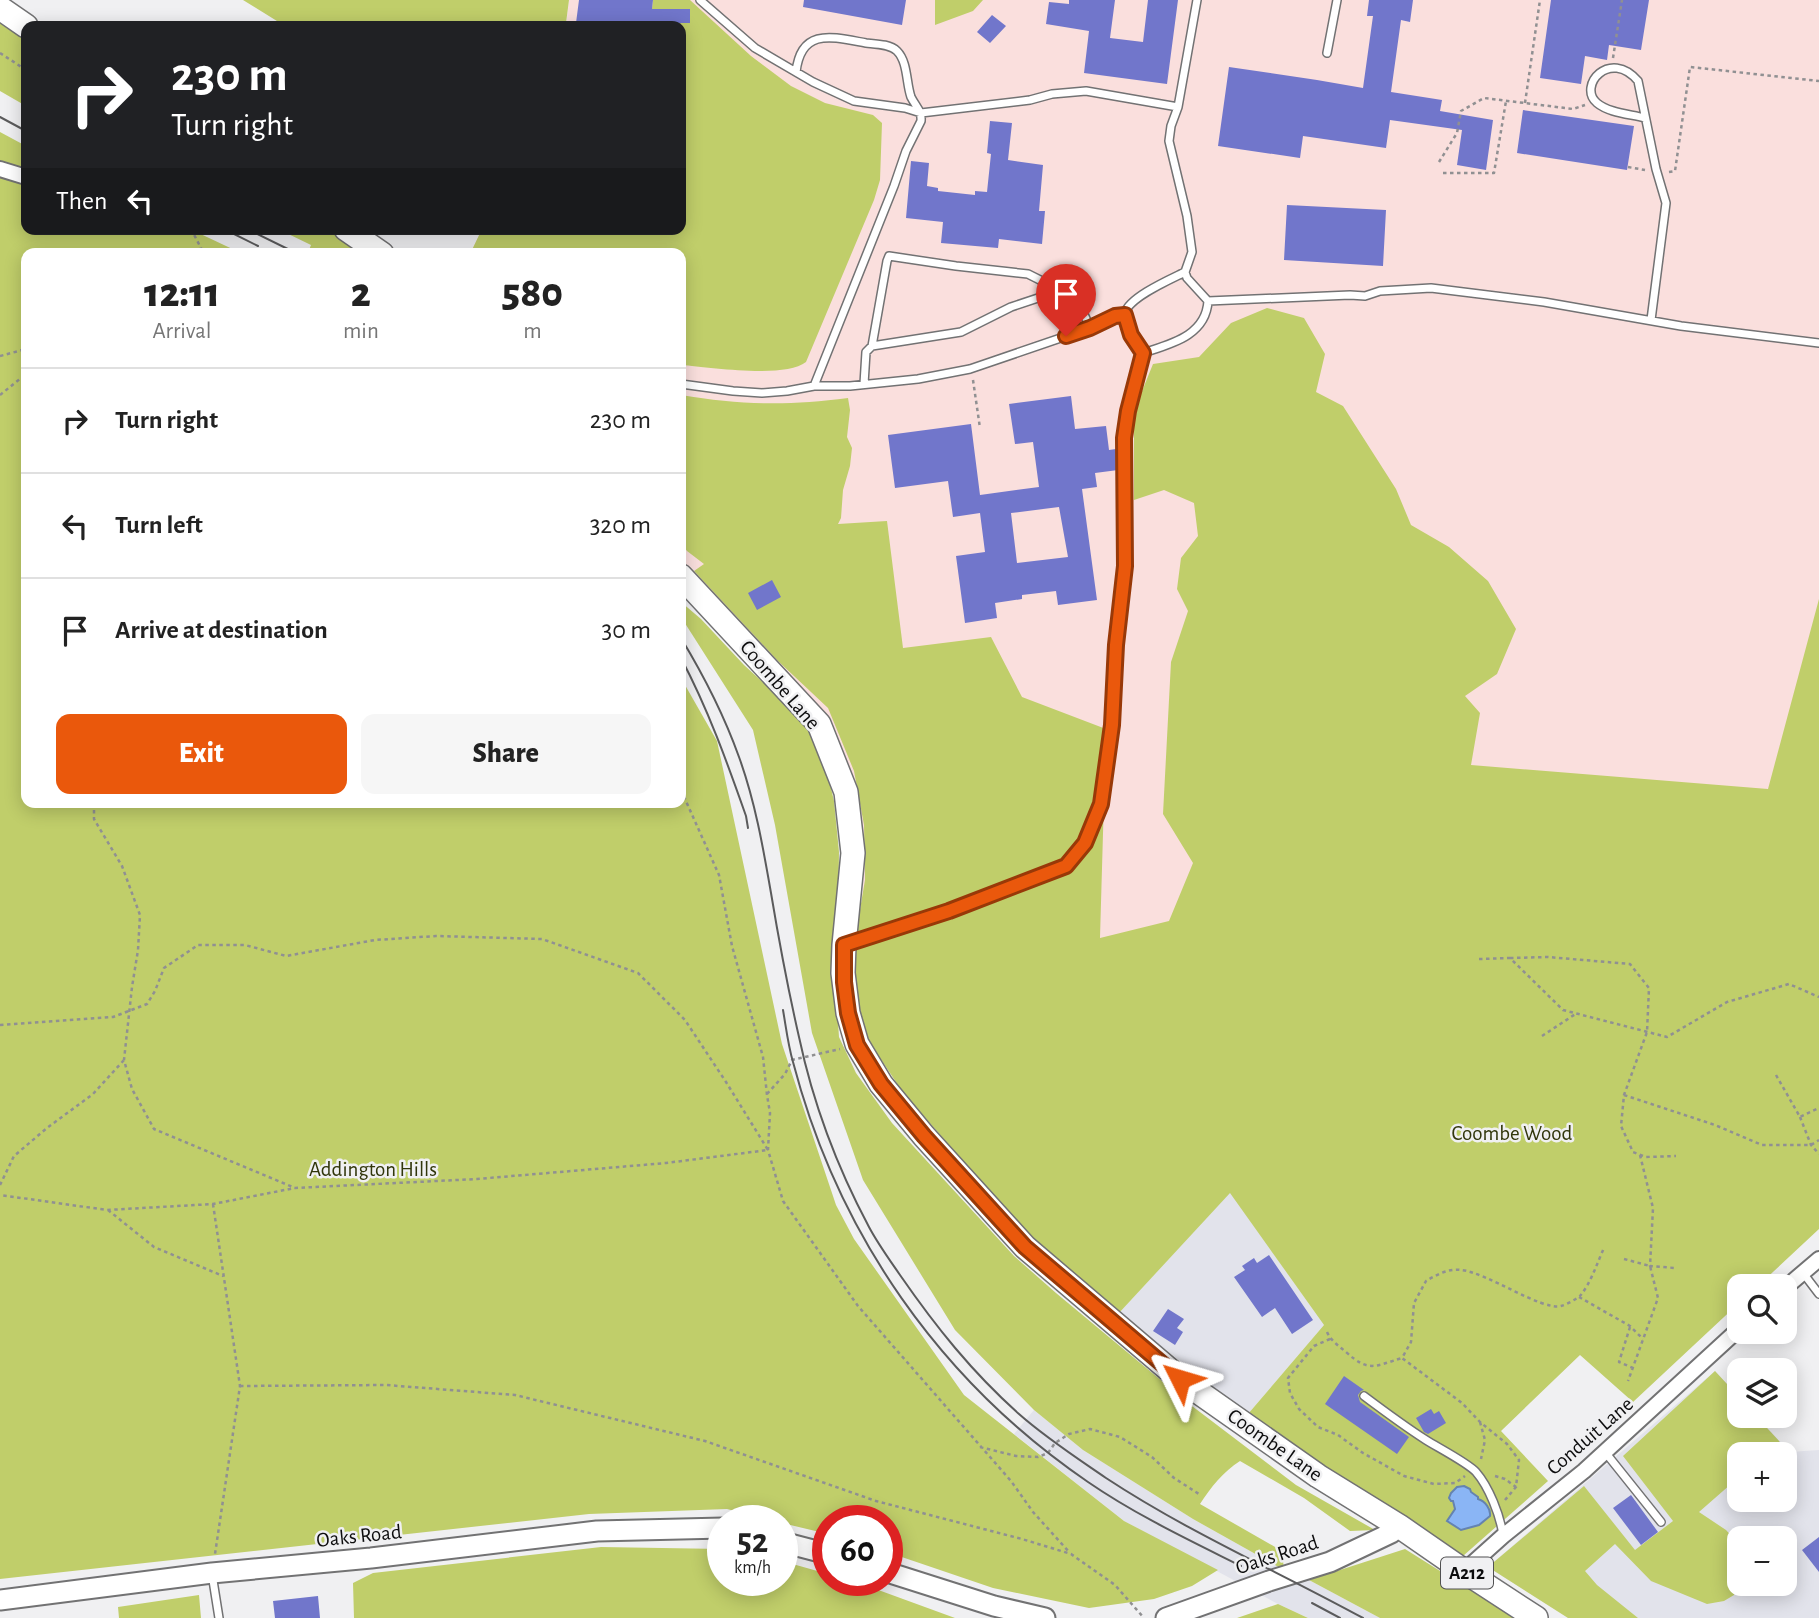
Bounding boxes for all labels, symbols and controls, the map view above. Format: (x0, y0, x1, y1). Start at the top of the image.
icon: right (56, 49, 147, 140)
text: 230 m (171, 51, 288, 100)
text: Turn right (171, 109, 293, 141)
icon: left (121, 182, 159, 220)
text: Then (56, 188, 107, 214)
pin (1036, 264, 1096, 336)
text: 12:11 (144, 272, 220, 314)
text: 2 (351, 272, 371, 314)
text: 580 (502, 272, 563, 314)
icon: arrive (1047, 275, 1085, 313)
text: Arrival (152, 320, 212, 343)
text: min (343, 320, 379, 343)
text: m (523, 320, 542, 343)
icon: right (56, 402, 94, 440)
text: Turn right (115, 407, 218, 433)
text: 230 m (590, 407, 651, 433)
icon: left (56, 507, 94, 545)
text: Turn left (115, 512, 203, 538)
text: 320 m (590, 512, 651, 538)
icon: arrive (56, 612, 94, 650)
text: Arrive at destination (115, 617, 328, 643)
text: 30 m (601, 617, 651, 643)
street label: Coombe Lane (736, 636, 824, 734)
button: Exit (56, 714, 347, 794)
button: Share (361, 714, 651, 794)
park label: Coombe Wood (1452, 1123, 1573, 1144)
park label: Addington Hills (309, 1159, 437, 1180)
map controls (1727, 1274, 1797, 1596)
button: search (1727, 1274, 1797, 1344)
position arrow (1143, 1342, 1217, 1416)
button: layers (1727, 1358, 1797, 1428)
street label: Conduit Lane (1543, 1393, 1637, 1479)
street label: Coombe Lane (1224, 1405, 1326, 1485)
button: + (1727, 1442, 1797, 1512)
speed limit sign: 60 (812, 1505, 903, 1596)
street label: Oaks Road (315, 1521, 403, 1551)
text: 52 (737, 1524, 768, 1559)
button: − (1727, 1526, 1797, 1596)
street label: Oaks Road (1233, 1532, 1321, 1578)
road number: A212 (1441, 1558, 1493, 1588)
text: km/h (734, 1559, 771, 1577)

